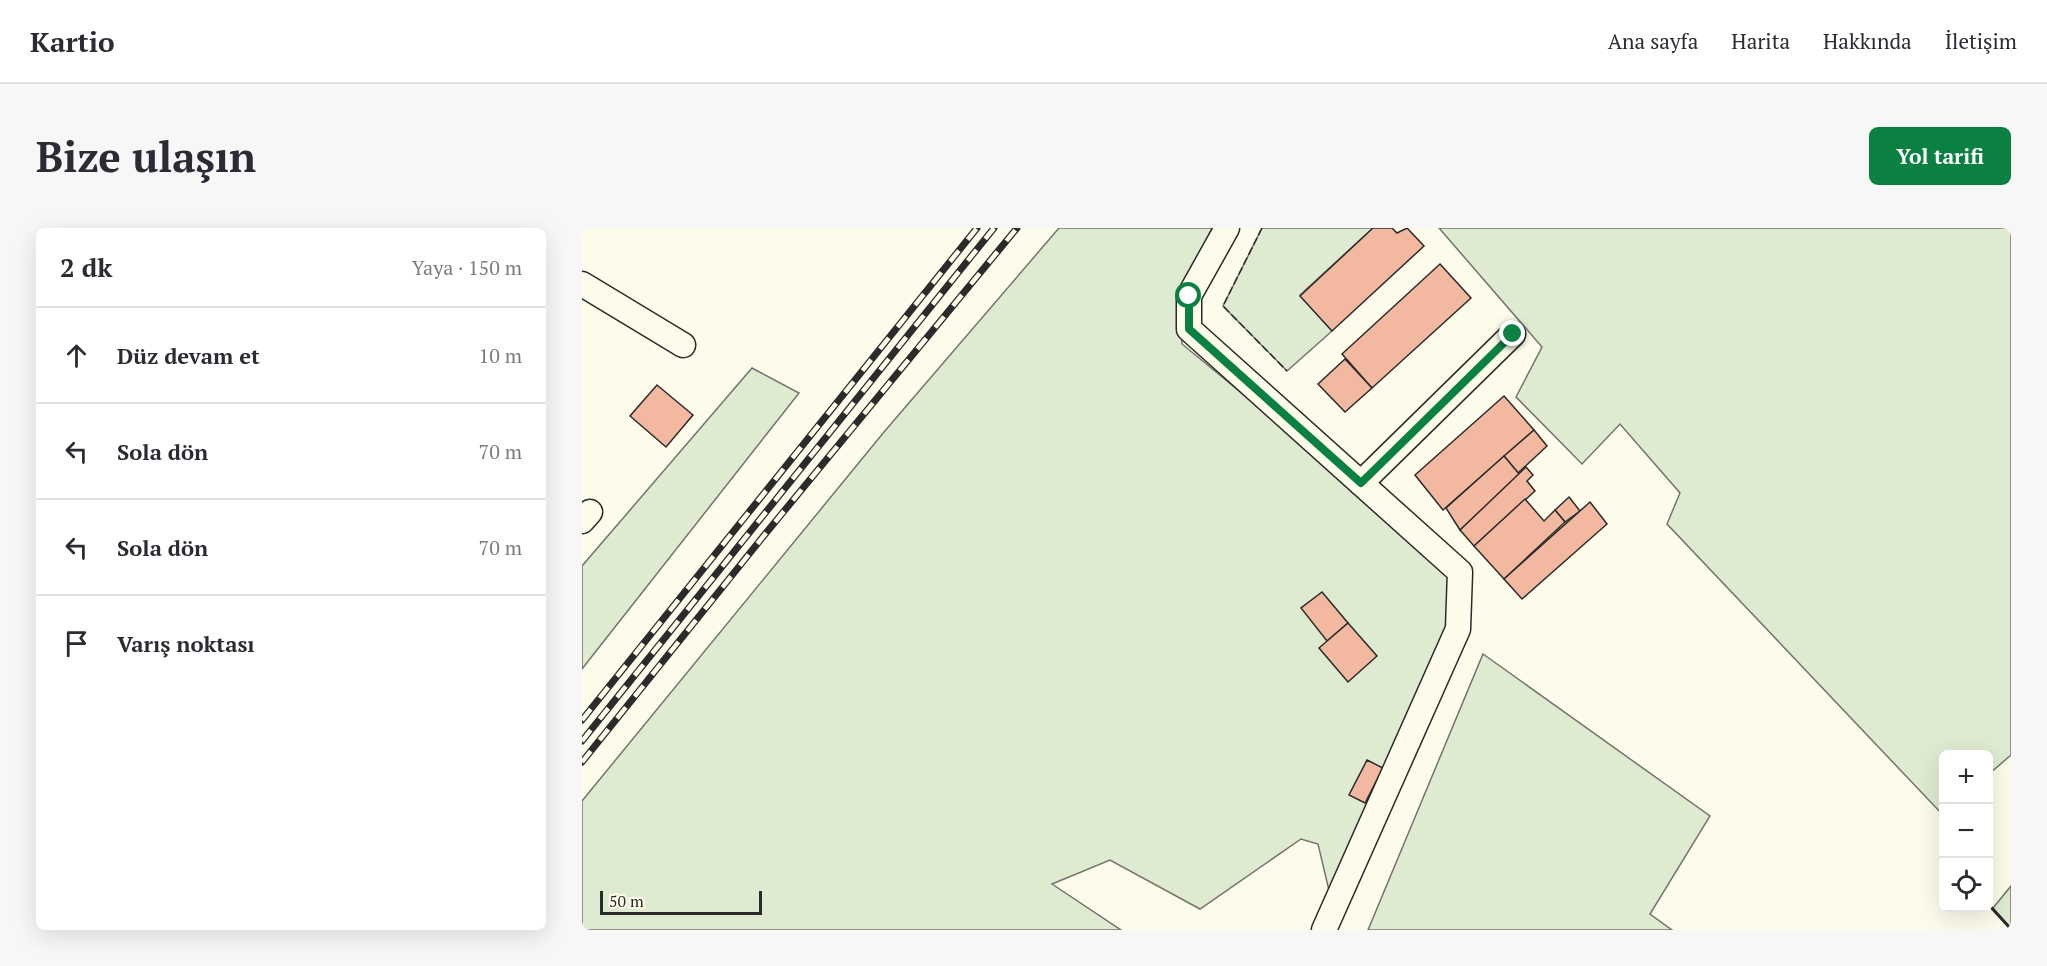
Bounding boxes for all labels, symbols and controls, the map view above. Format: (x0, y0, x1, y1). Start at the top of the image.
text: Kartio (30, 23, 115, 60)
text: Ana sayfa (1608, 27, 1698, 55)
text: Harita (1731, 27, 1790, 55)
text: Hakkında (1823, 27, 1912, 55)
text: İletişim (1945, 27, 2017, 55)
button: Yol tarifi (1869, 127, 2011, 185)
text: Bize ulaşın (36, 128, 256, 184)
text: 2 dk (60, 250, 112, 284)
text: Yaya · 150 m (412, 254, 522, 281)
route start (1175, 282, 1201, 308)
route end (1499, 320, 1525, 346)
icon: ahead (60, 339, 93, 372)
text: Düz devam et (117, 341, 260, 370)
text: 10 m (479, 342, 522, 369)
icon: left (60, 435, 93, 468)
text: Sola dön (117, 437, 208, 466)
text: 70 m (479, 438, 522, 465)
icon: left (60, 531, 93, 564)
text: Sola dön (117, 533, 208, 562)
text: 70 m (479, 534, 522, 561)
icon: arrive (60, 627, 93, 660)
text: Varış noktası (117, 629, 255, 658)
map controls (1939, 750, 1993, 912)
button: + (1939, 750, 1993, 804)
button: − (1939, 804, 1993, 858)
button: locate (1939, 858, 1993, 912)
scale bar (600, 888, 762, 916)
text: 50 m (609, 890, 644, 912)

